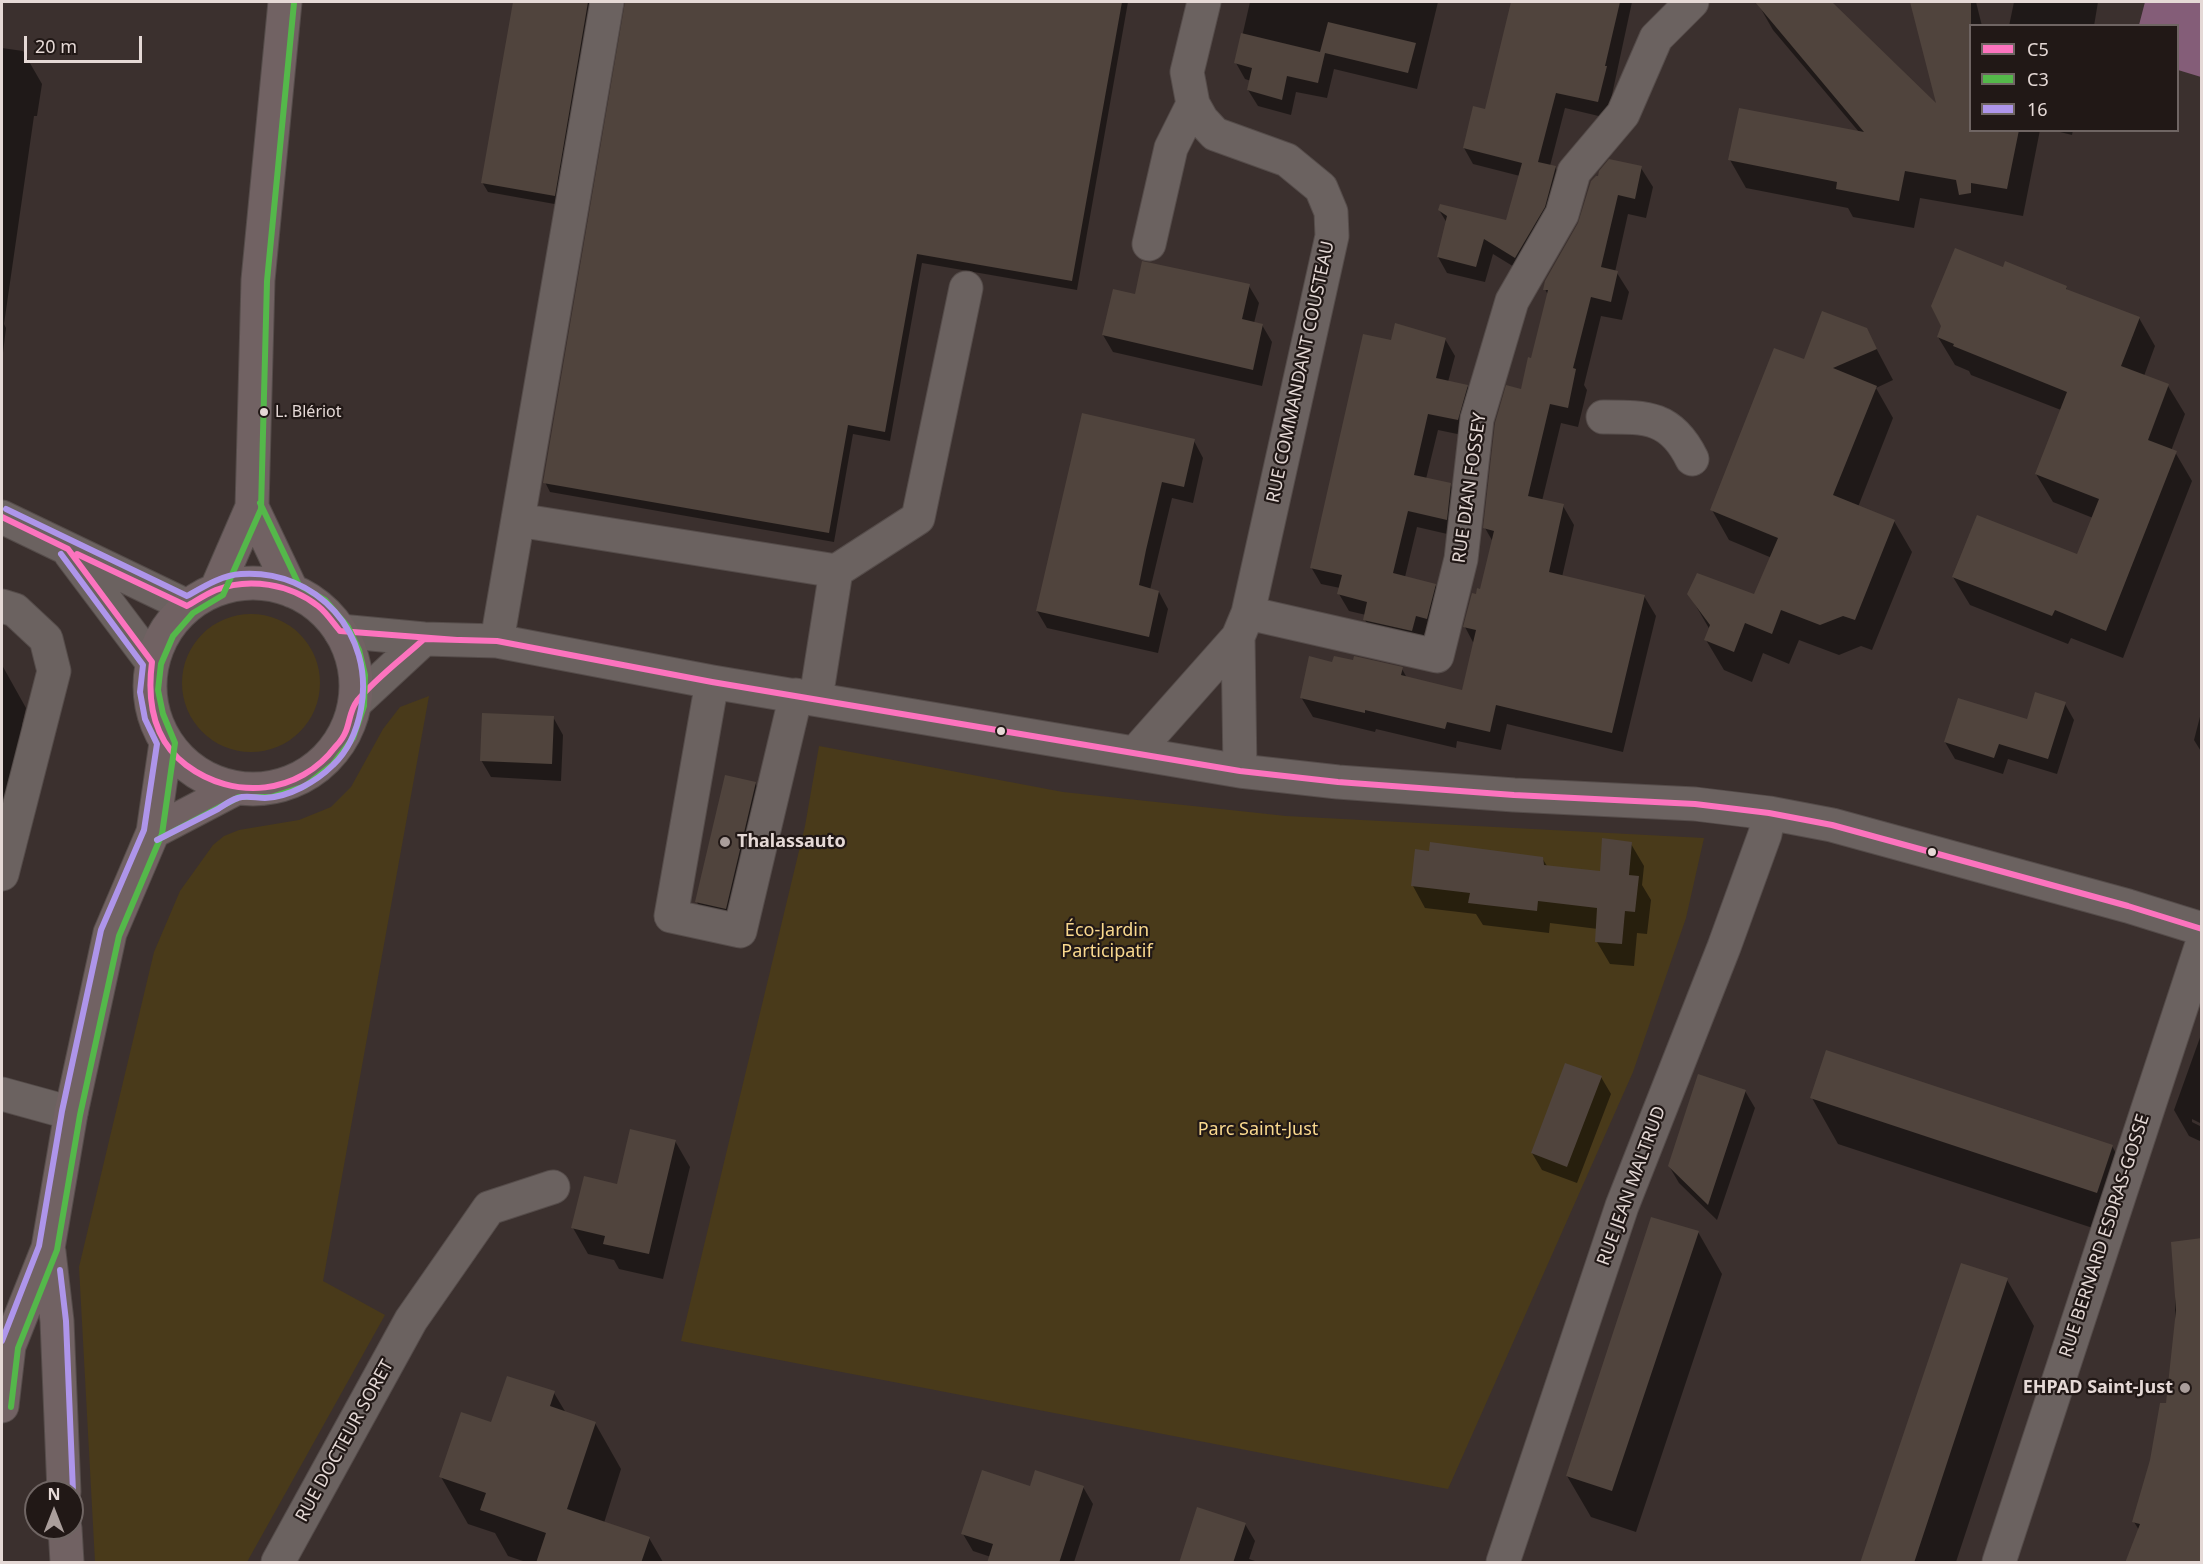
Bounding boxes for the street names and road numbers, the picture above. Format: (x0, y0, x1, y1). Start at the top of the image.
street label: RUE COMMANDANT COUSTEAU (1263, 239, 1339, 505)
street label: RUE DIAN FOSSEY (1449, 411, 1491, 565)
street label: RUE JEAN MALTRUD (1593, 1103, 1671, 1269)
street label: RUE BERNARD ESDRAS-GOSSE (2055, 1112, 2155, 1360)
street label: RUE DOCTEUR SORET (291, 1356, 399, 1526)

